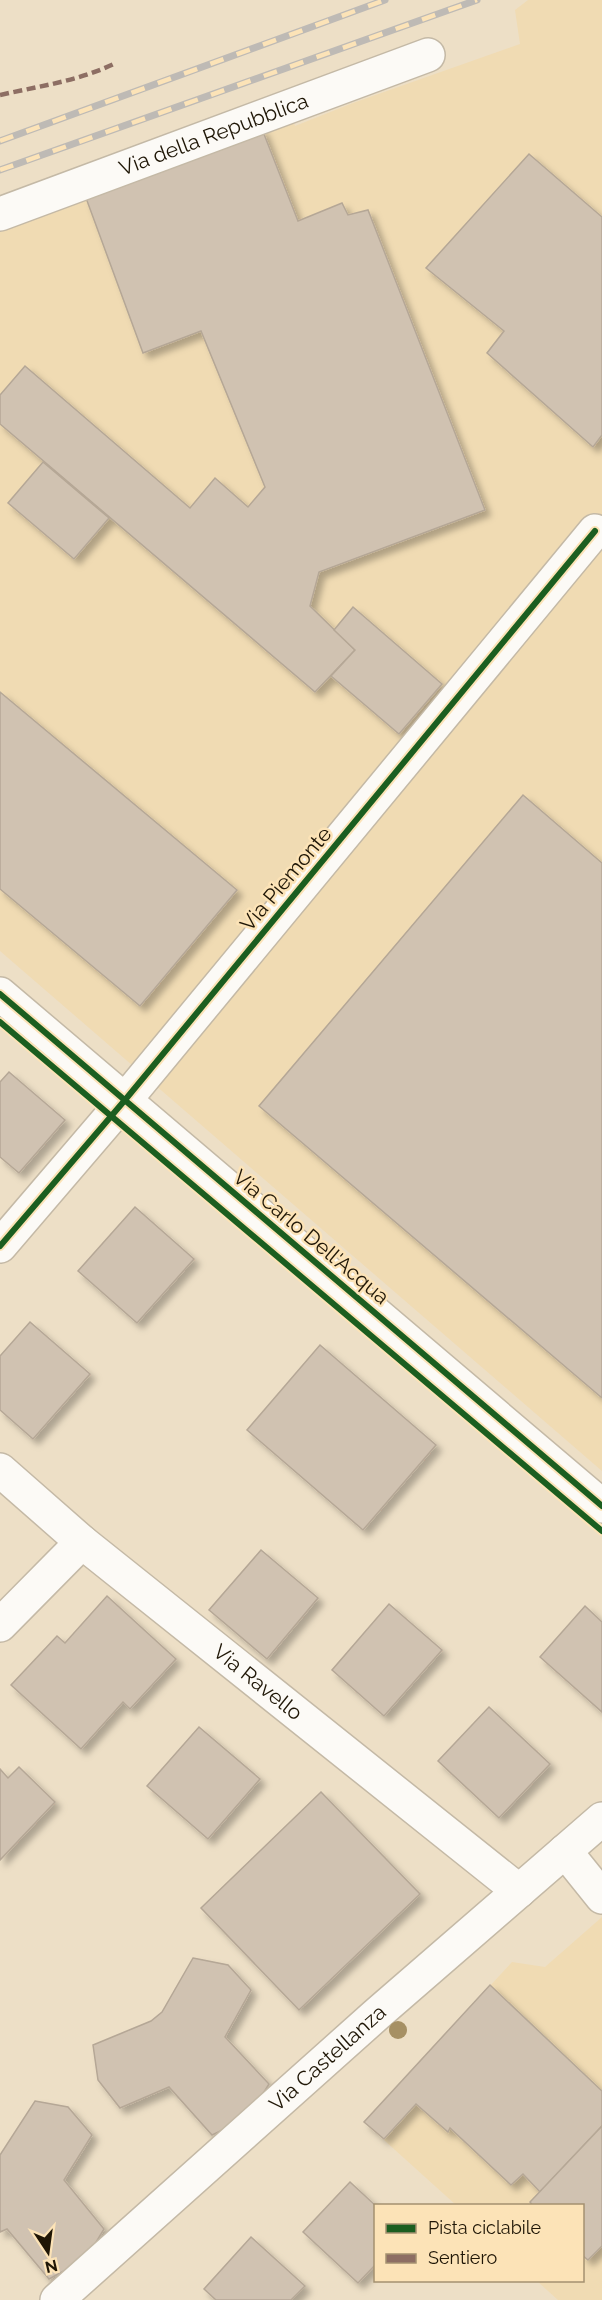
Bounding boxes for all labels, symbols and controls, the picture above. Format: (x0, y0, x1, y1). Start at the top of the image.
street label: Via della Repubblica (116, 88, 311, 181)
street label: Via Piemonte (235, 821, 337, 936)
street label: Via Carlo Dell'Acqua (228, 1164, 394, 1309)
street label: Via Ravello (208, 1639, 308, 1725)
street label: Via Castellanza (264, 1999, 391, 2116)
legend (374, 2204, 584, 2282)
text: Pista ciclabile (428, 2217, 542, 2238)
north arrow (18, 2222, 78, 2282)
text: Sentiero (428, 2247, 497, 2268)
text: N (43, 2255, 59, 2277)

